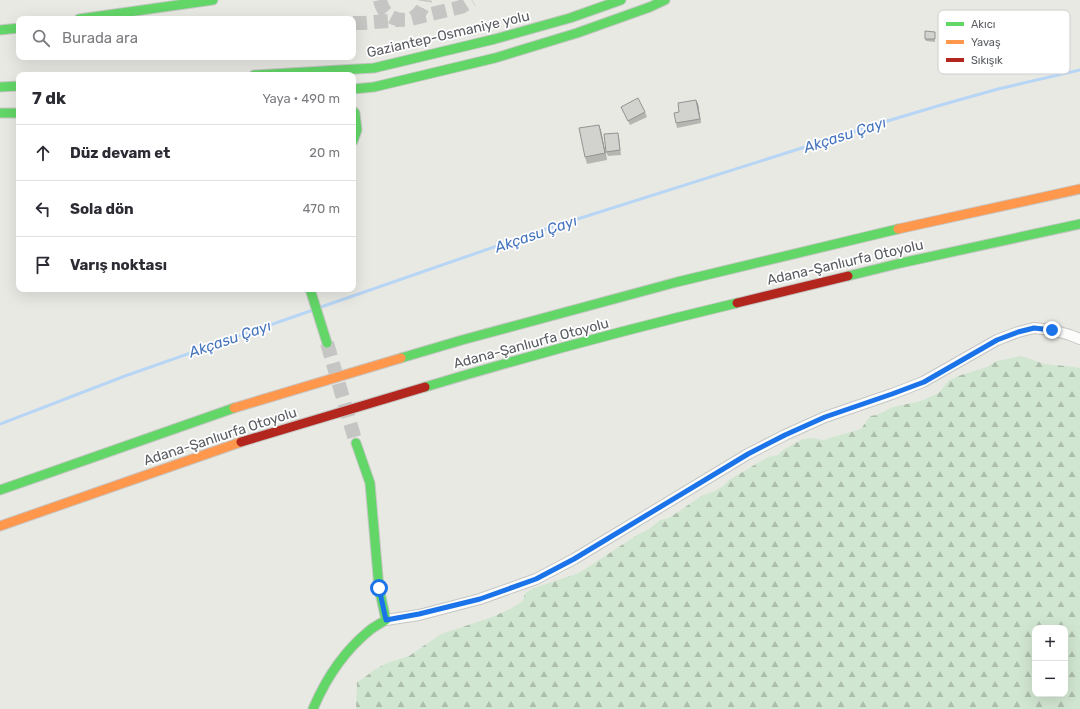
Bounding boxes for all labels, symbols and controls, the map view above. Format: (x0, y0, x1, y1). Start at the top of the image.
street label: Gaziantep-Osmaniye yolu (365, 7, 531, 62)
legend (938, 10, 1070, 74)
search box (16, 16, 356, 60)
text: Akıcı (971, 18, 995, 31)
icon: search (30, 27, 52, 49)
text: Burada ara (62, 29, 138, 47)
text: Yavaş (971, 36, 1001, 49)
text: Sıkışık (971, 54, 1003, 67)
text: 7 dk (32, 88, 66, 108)
text: Yaya · 490 m (262, 91, 340, 106)
water label: Akçasu Çayı (801, 113, 889, 157)
icon: ahead (32, 142, 54, 164)
text: Düz devam et (70, 144, 170, 162)
text: 20 m (309, 145, 340, 160)
icon: left (32, 198, 54, 220)
text: Sola dön (70, 200, 134, 218)
text: 470 m (302, 201, 340, 216)
water label: Akçasu Çayı (492, 211, 580, 257)
street label: Adana-Şanlıurfa Otoyolu (765, 236, 925, 289)
icon: arrive (32, 254, 54, 276)
text: Varış noktası (70, 256, 167, 274)
street label: Adana-Şanlıurfa Otoyolu (452, 315, 611, 372)
water label: Akçasu Çayı (186, 316, 274, 362)
route end (1043, 321, 1061, 339)
street label: Adana-Şanlıurfa Otoyolu (141, 404, 299, 469)
route start (370, 579, 388, 597)
map controls (1032, 625, 1068, 697)
button: + (1032, 625, 1068, 661)
button: − (1032, 661, 1068, 697)

